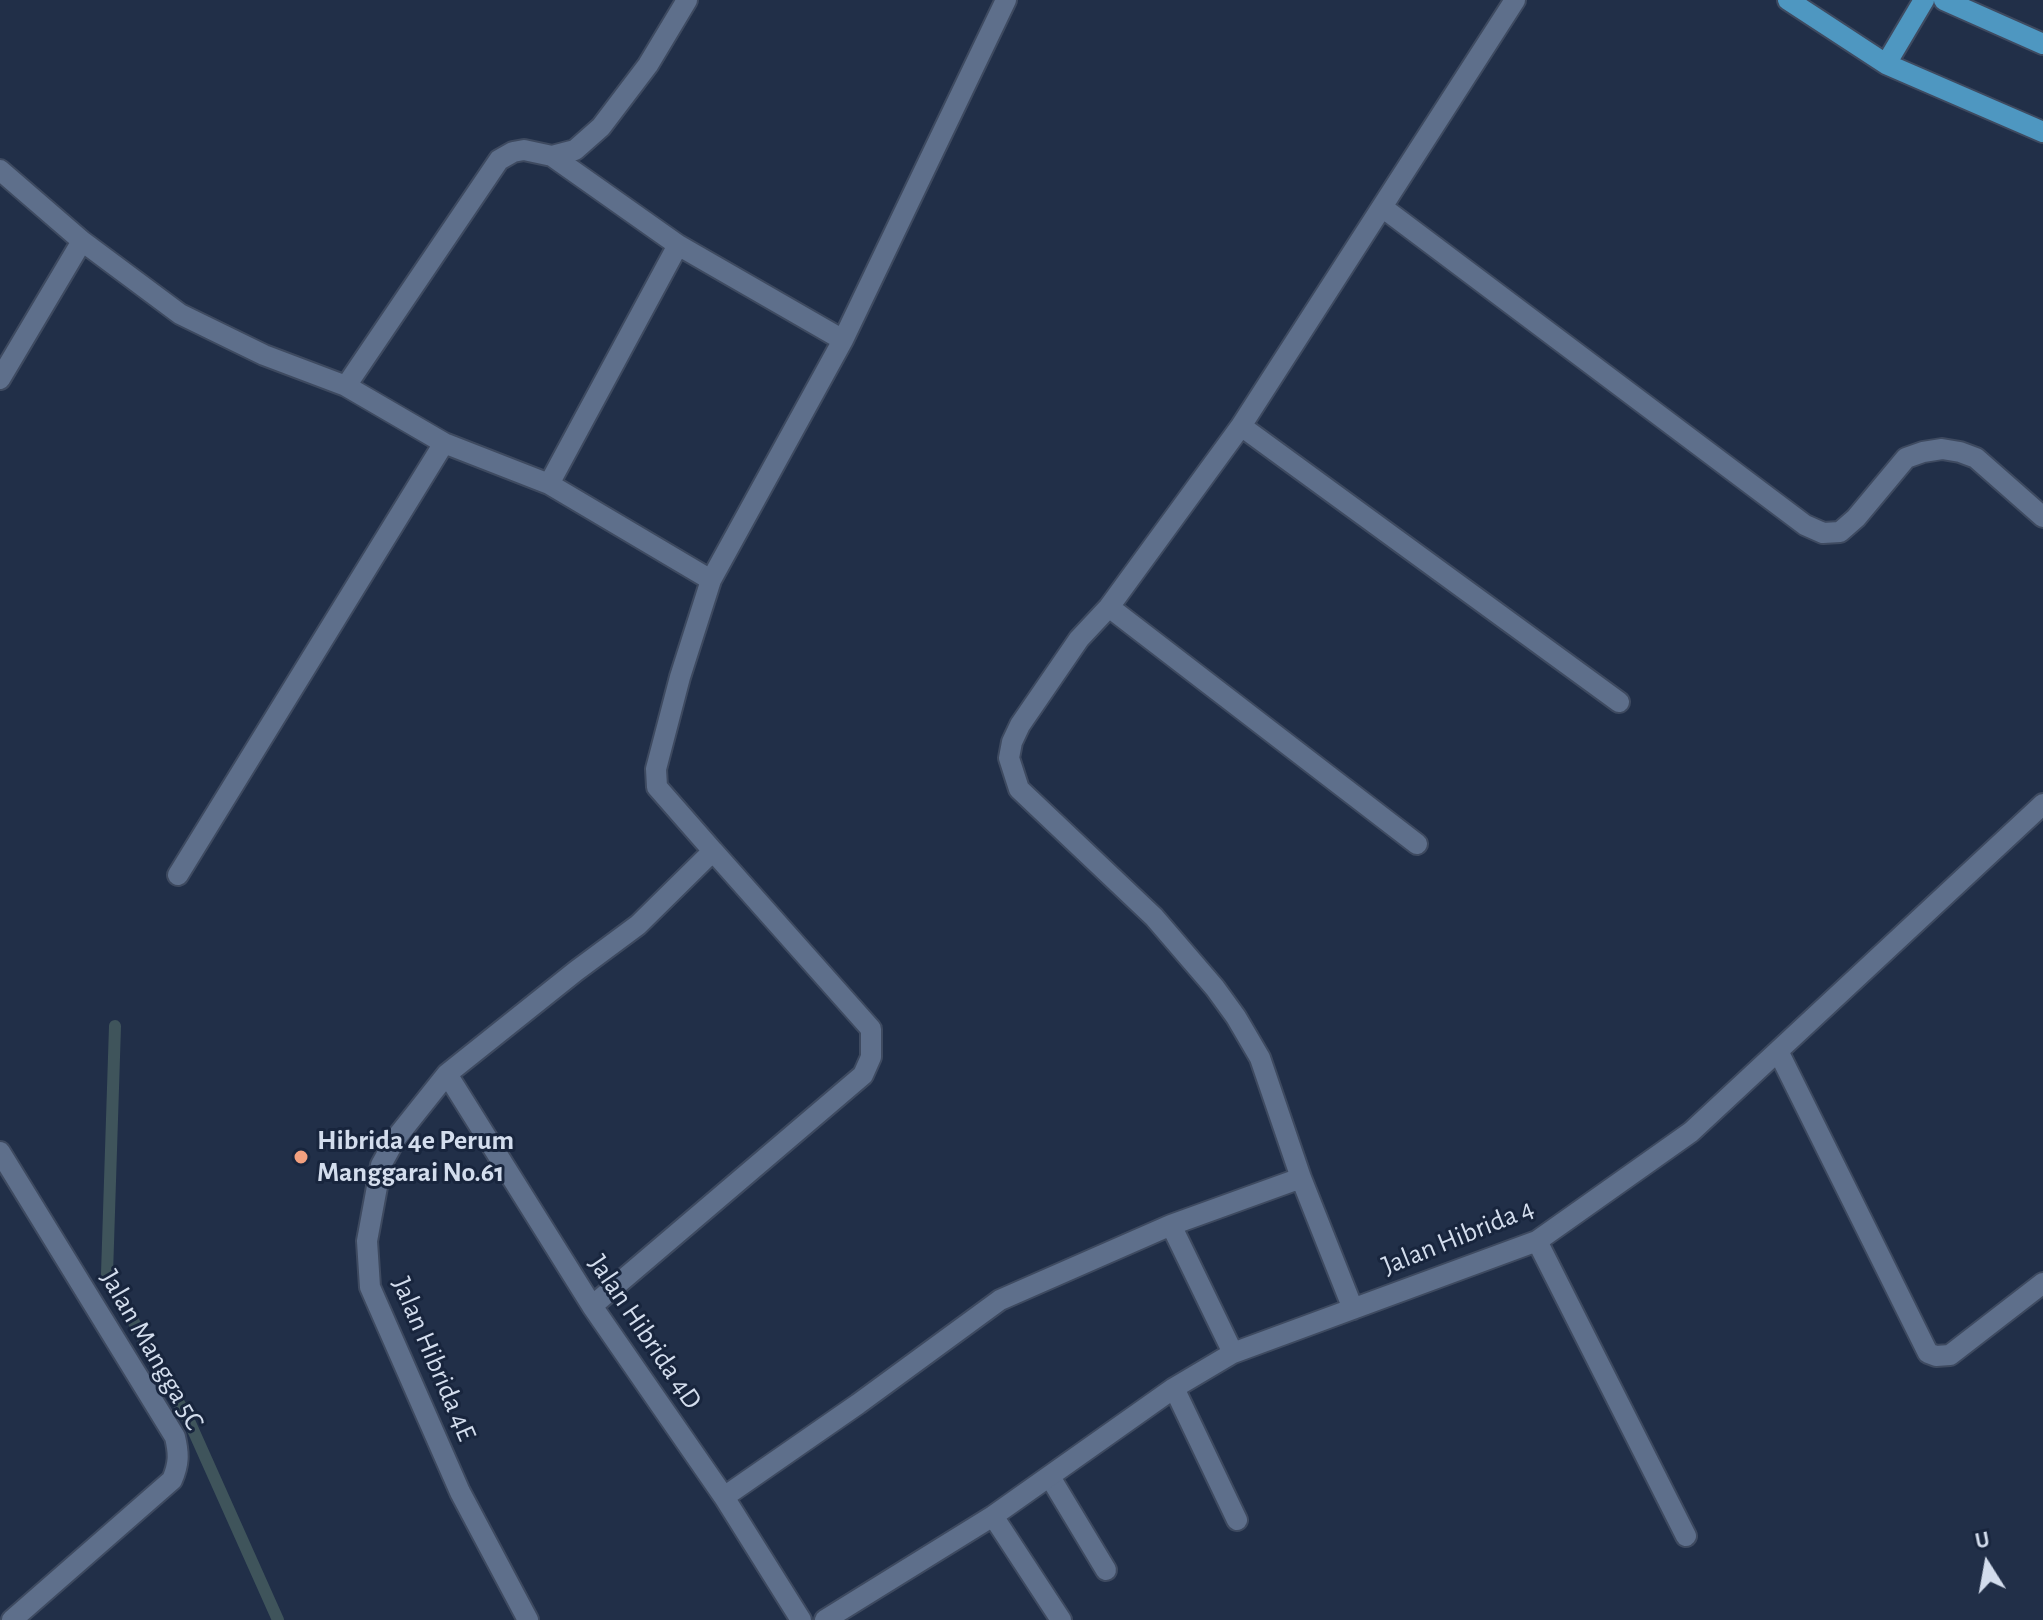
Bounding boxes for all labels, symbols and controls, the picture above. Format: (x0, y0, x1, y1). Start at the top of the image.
place label: Hibrida 4e Perum Manggarai No.61 (317, 1124, 514, 1190)
marker: Hibrida 4e Perum Manggarai No.61 (292, 1148, 310, 1166)
street label: Jalan Hibrida 4 (1377, 1191, 1539, 1283)
street label: Jalan Hibrida 4D (581, 1248, 709, 1416)
street label: Jalan Mangga 5C (93, 1264, 211, 1436)
street label: Jalan Hibrida 4E (384, 1272, 484, 1446)
north arrow (1947, 1524, 2027, 1604)
text: U (1973, 1528, 1991, 1553)

